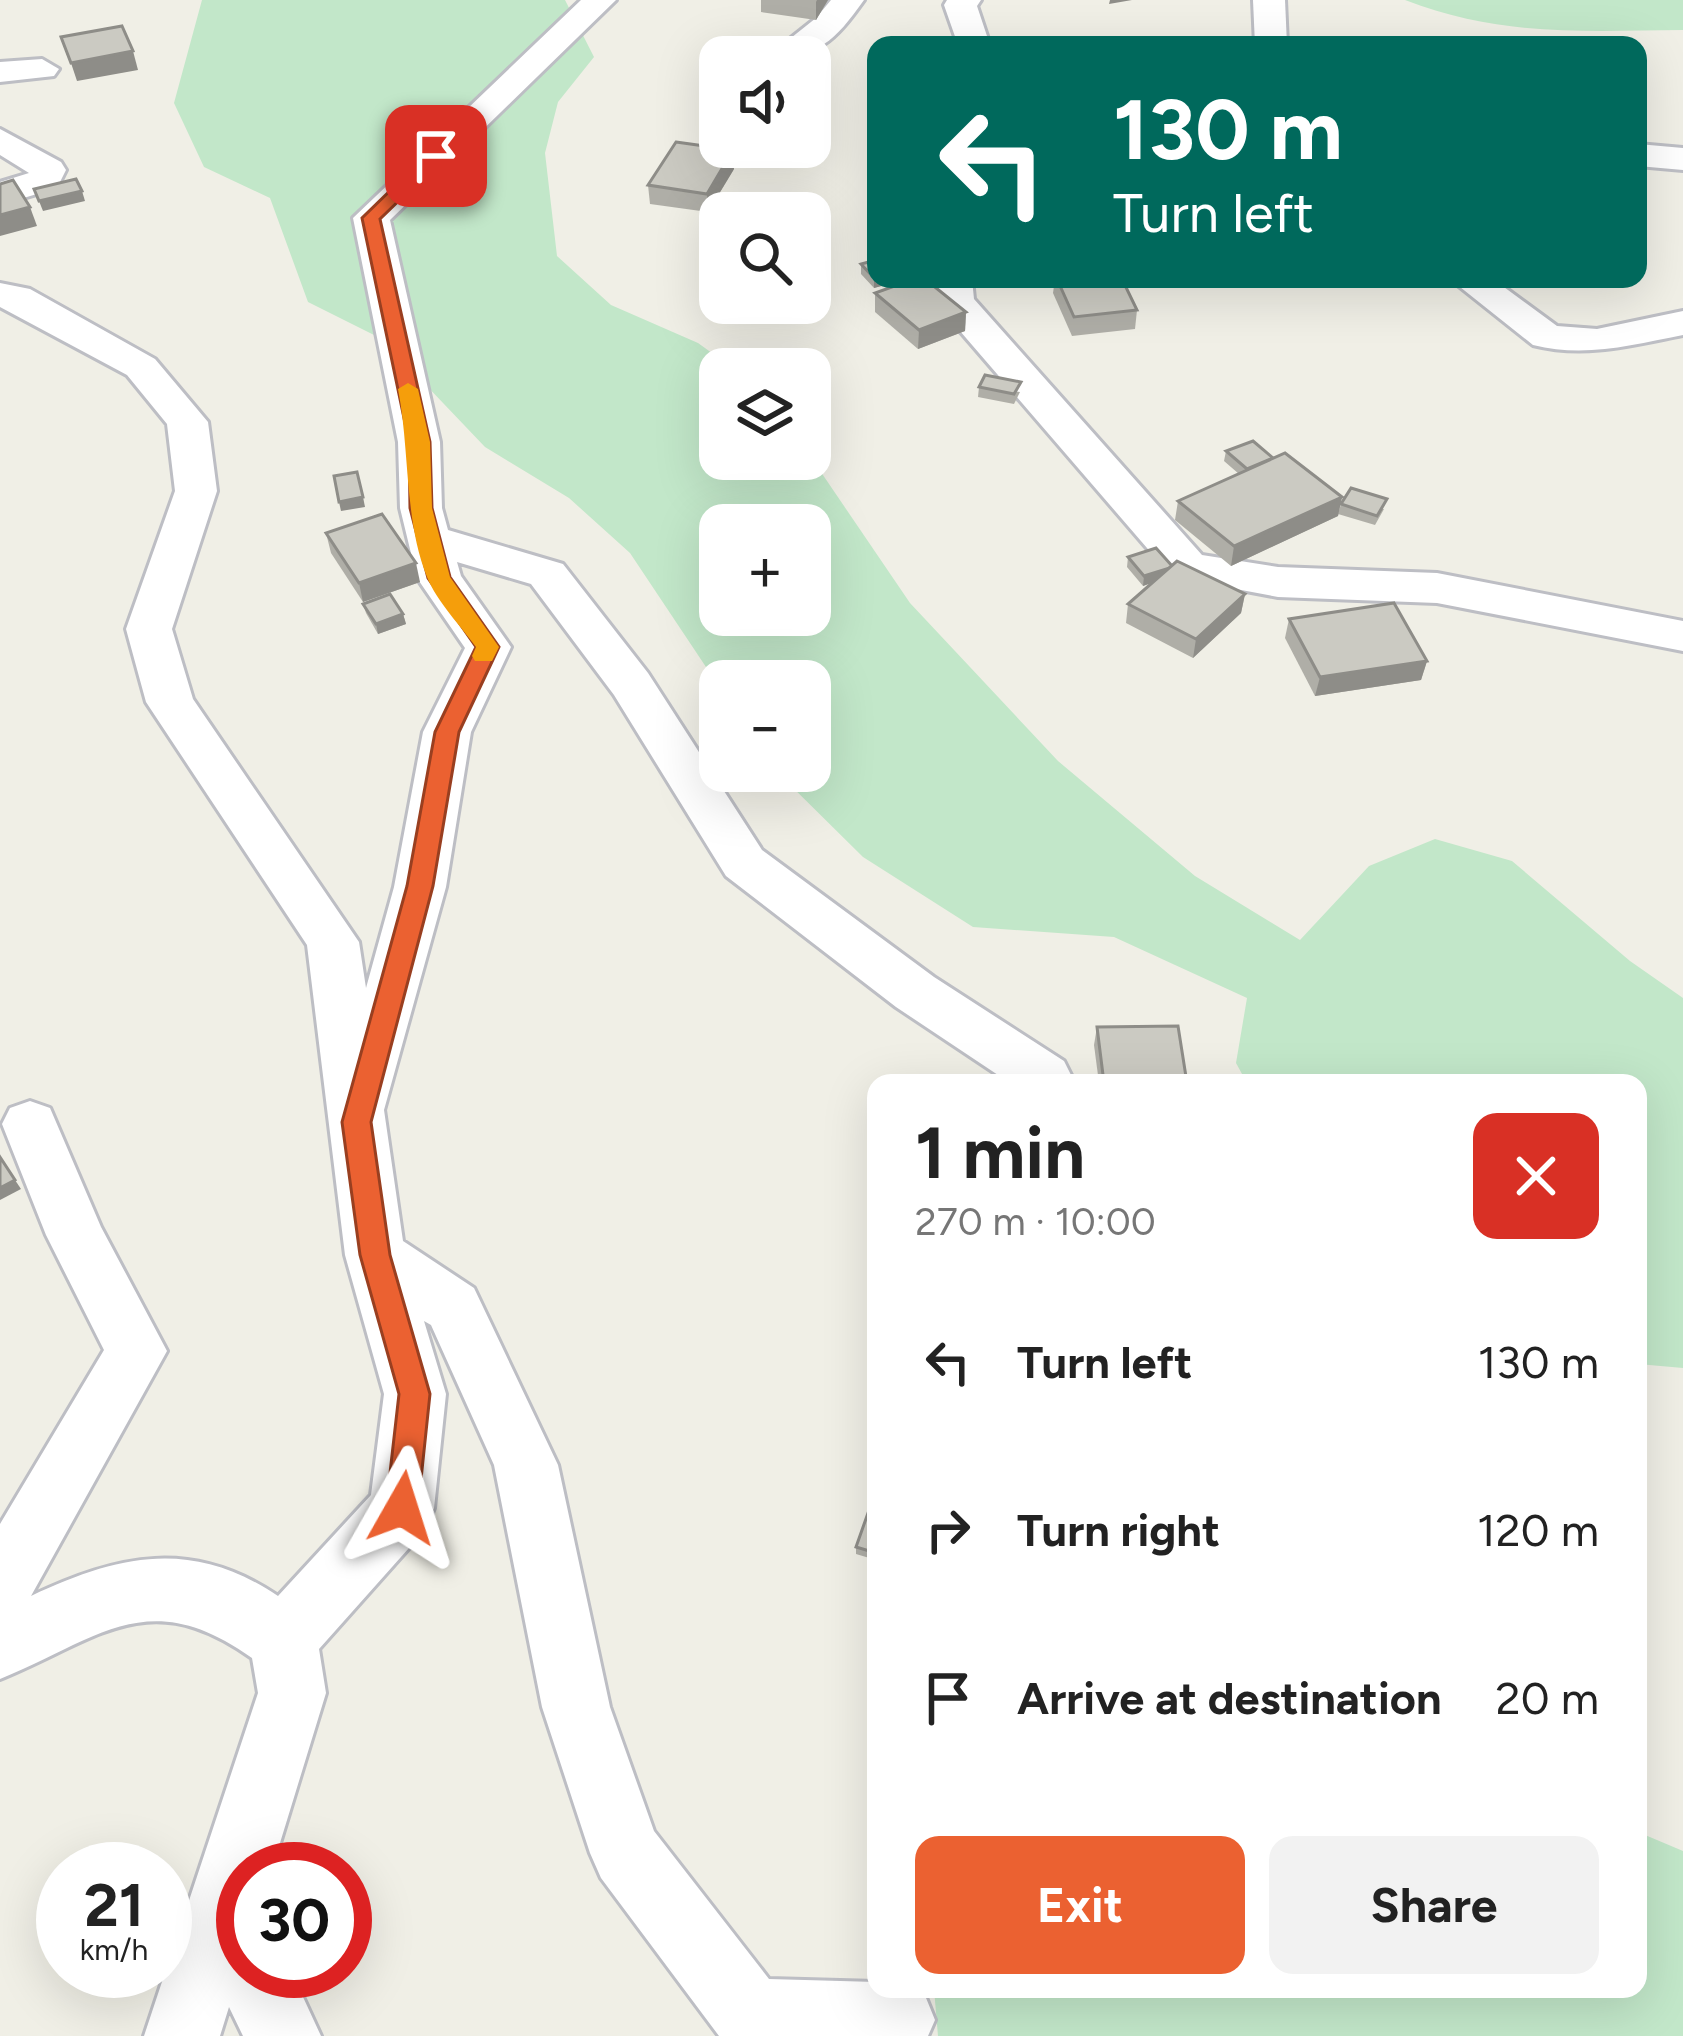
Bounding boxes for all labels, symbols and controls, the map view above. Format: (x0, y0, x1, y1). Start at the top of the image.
map controls (699, 36, 831, 792)
button: sound (699, 36, 831, 168)
text: 130 m (1113, 79, 1343, 180)
icon: left (915, 84, 1071, 240)
pin (385, 105, 487, 207)
icon: arrive (403, 123, 469, 189)
text: Turn left (1113, 181, 1314, 246)
button: search (699, 192, 831, 324)
button: layers (699, 348, 831, 480)
button: + (699, 504, 831, 636)
button: − (699, 660, 831, 792)
text: 1 min (915, 1110, 1085, 1196)
button: close (1473, 1113, 1599, 1239)
text: 270 m · 10:00 (915, 1198, 1156, 1245)
icon: left (915, 1329, 981, 1395)
text: Turn left (1017, 1335, 1192, 1389)
text: 130 m (1478, 1335, 1599, 1389)
position arrow (339, 1445, 465, 1571)
icon: right (915, 1497, 981, 1563)
text: Turn right (1017, 1503, 1220, 1557)
text: 120 m (1477, 1503, 1599, 1557)
icon: arrive (915, 1665, 981, 1731)
text: Arrive at destination (1017, 1671, 1441, 1725)
text: 20 m (1496, 1671, 1599, 1725)
button: Exit (915, 1836, 1245, 1974)
button: Share (1269, 1836, 1599, 1974)
speed limit sign: 30 (216, 1842, 372, 1998)
text: 21 (84, 1869, 144, 1941)
text: km/h (80, 1931, 148, 1968)

